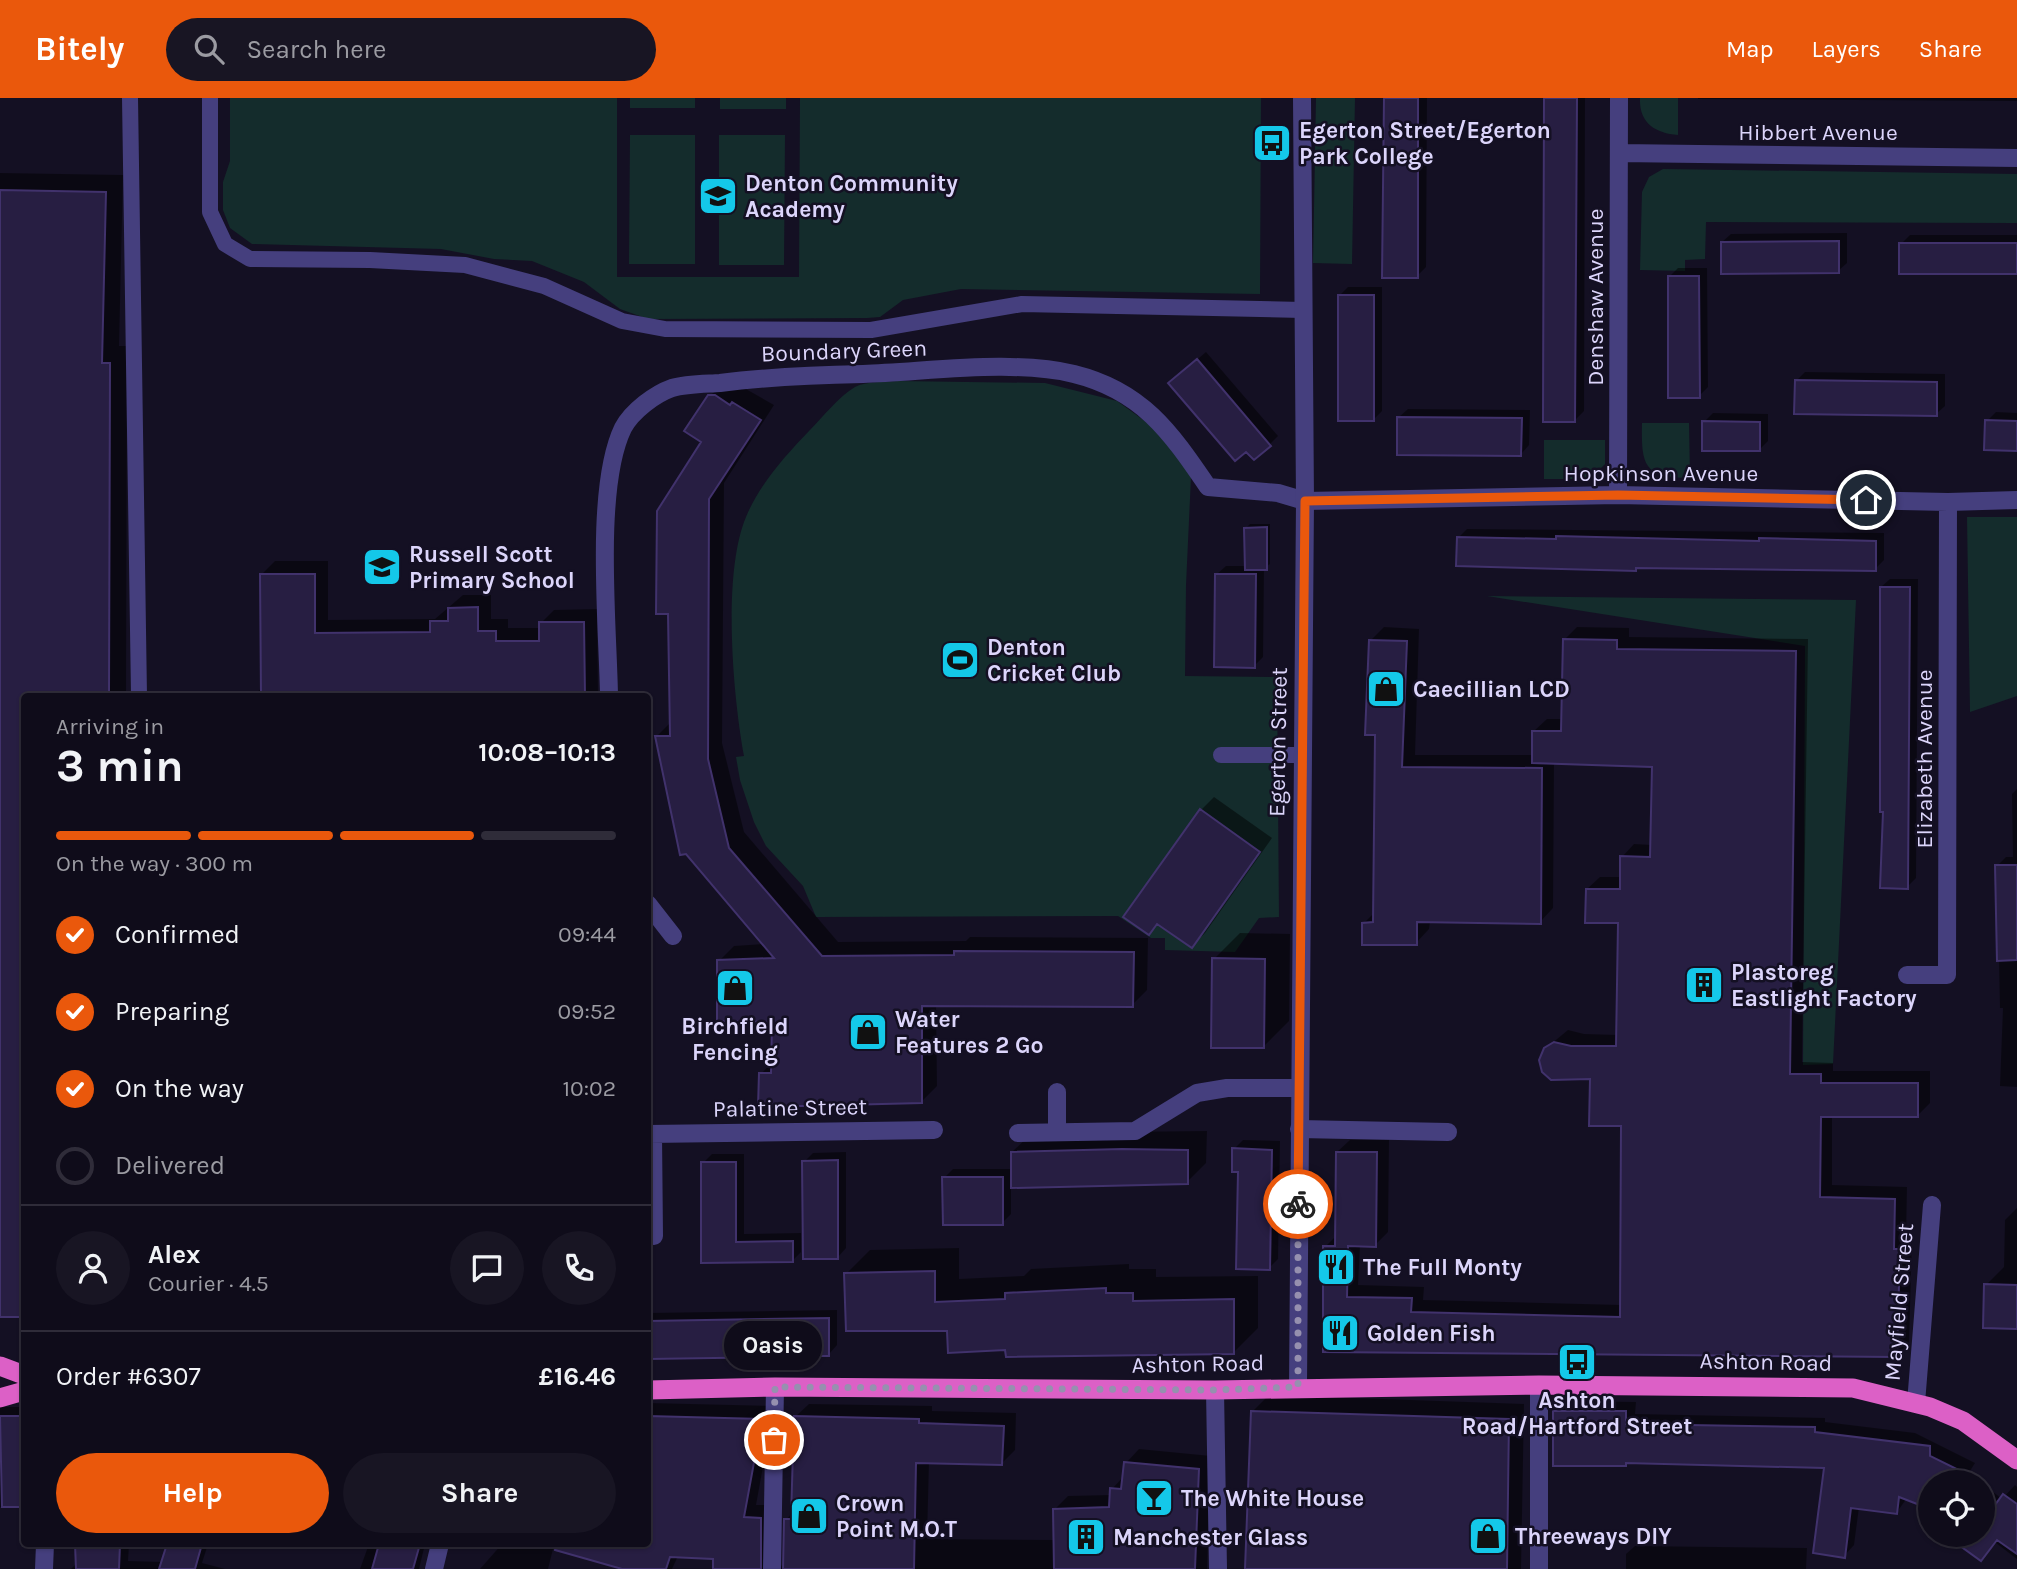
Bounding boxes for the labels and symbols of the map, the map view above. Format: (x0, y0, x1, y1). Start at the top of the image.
place label: Egerton Street/Egerton Park College (1299, 117, 1551, 170)
street label: Hibbert Avenue (1738, 119, 1898, 146)
bus stop icon: Egerton Street/Egerton Park College (1251, 122, 1293, 164)
place label: Denton Community Academy (745, 170, 958, 223)
school or university icon: Denton Community Academy (697, 175, 739, 217)
street label: Denshaw Avenue (1582, 208, 1609, 386)
street label: Boundary Green (761, 335, 927, 367)
street label: Hopkinson Avenue (1564, 460, 1758, 487)
pin (1836, 470, 1896, 530)
place label: Russell Scott Primary School (409, 541, 575, 594)
school or university icon: Russell Scott Primary School (361, 546, 403, 588)
place label: Denton Cricket Club (987, 634, 1121, 687)
sports icon: Denton Cricket Club (939, 639, 981, 681)
street label: Egerton Street (1263, 667, 1293, 817)
shop icon: Caecillian LCD (1365, 668, 1407, 710)
street label: Elizabeth Avenue (1911, 670, 1938, 848)
place label: Caecillian LCD (1413, 676, 1570, 703)
place label: Plastoreg Eastlight Factory (1731, 959, 1917, 1012)
building icon: Plastoreg Eastlight Factory (1683, 964, 1725, 1006)
shop icon: Birchfield Fencing (714, 967, 756, 1009)
place label: Water Features 2 Go (895, 1006, 1043, 1059)
shop icon: Water Features 2 Go (847, 1011, 889, 1053)
place label: Birchfield Fencing (681, 1013, 789, 1066)
street label: Palatine Street (713, 1093, 868, 1123)
courier (1263, 1169, 1333, 1239)
street label: Mayfield Street (1879, 1222, 1919, 1382)
restaurant icon: The Full Monty (1315, 1246, 1357, 1288)
place label: The Full Monty (1363, 1254, 1522, 1281)
restaurant icon: Golden Fish (1319, 1312, 1361, 1354)
place label: Golden Fish (1367, 1320, 1496, 1347)
callout: Oasis (725, 1321, 823, 1370)
bus stop icon: Ashton Road/Hartford Street (1556, 1341, 1598, 1383)
street label: Ashton Road (1699, 1347, 1833, 1377)
street label: Ashton Road (1131, 1349, 1265, 1379)
place label: Ashton Road/Hartford Street (1462, 1387, 1692, 1440)
pin (744, 1410, 804, 1470)
bar icon: The White House (1133, 1477, 1175, 1519)
place label: The White House (1181, 1485, 1364, 1512)
place label: Crown Point M.O.T (836, 1490, 958, 1543)
shop icon: Crown Point M.O.T (788, 1495, 830, 1537)
shop icon: Threeways DIY (1467, 1515, 1509, 1557)
building icon: Manchester Glass (1065, 1516, 1107, 1558)
place label: Threeways DIY (1515, 1523, 1672, 1550)
place label: Manchester Glass (1113, 1524, 1308, 1551)

